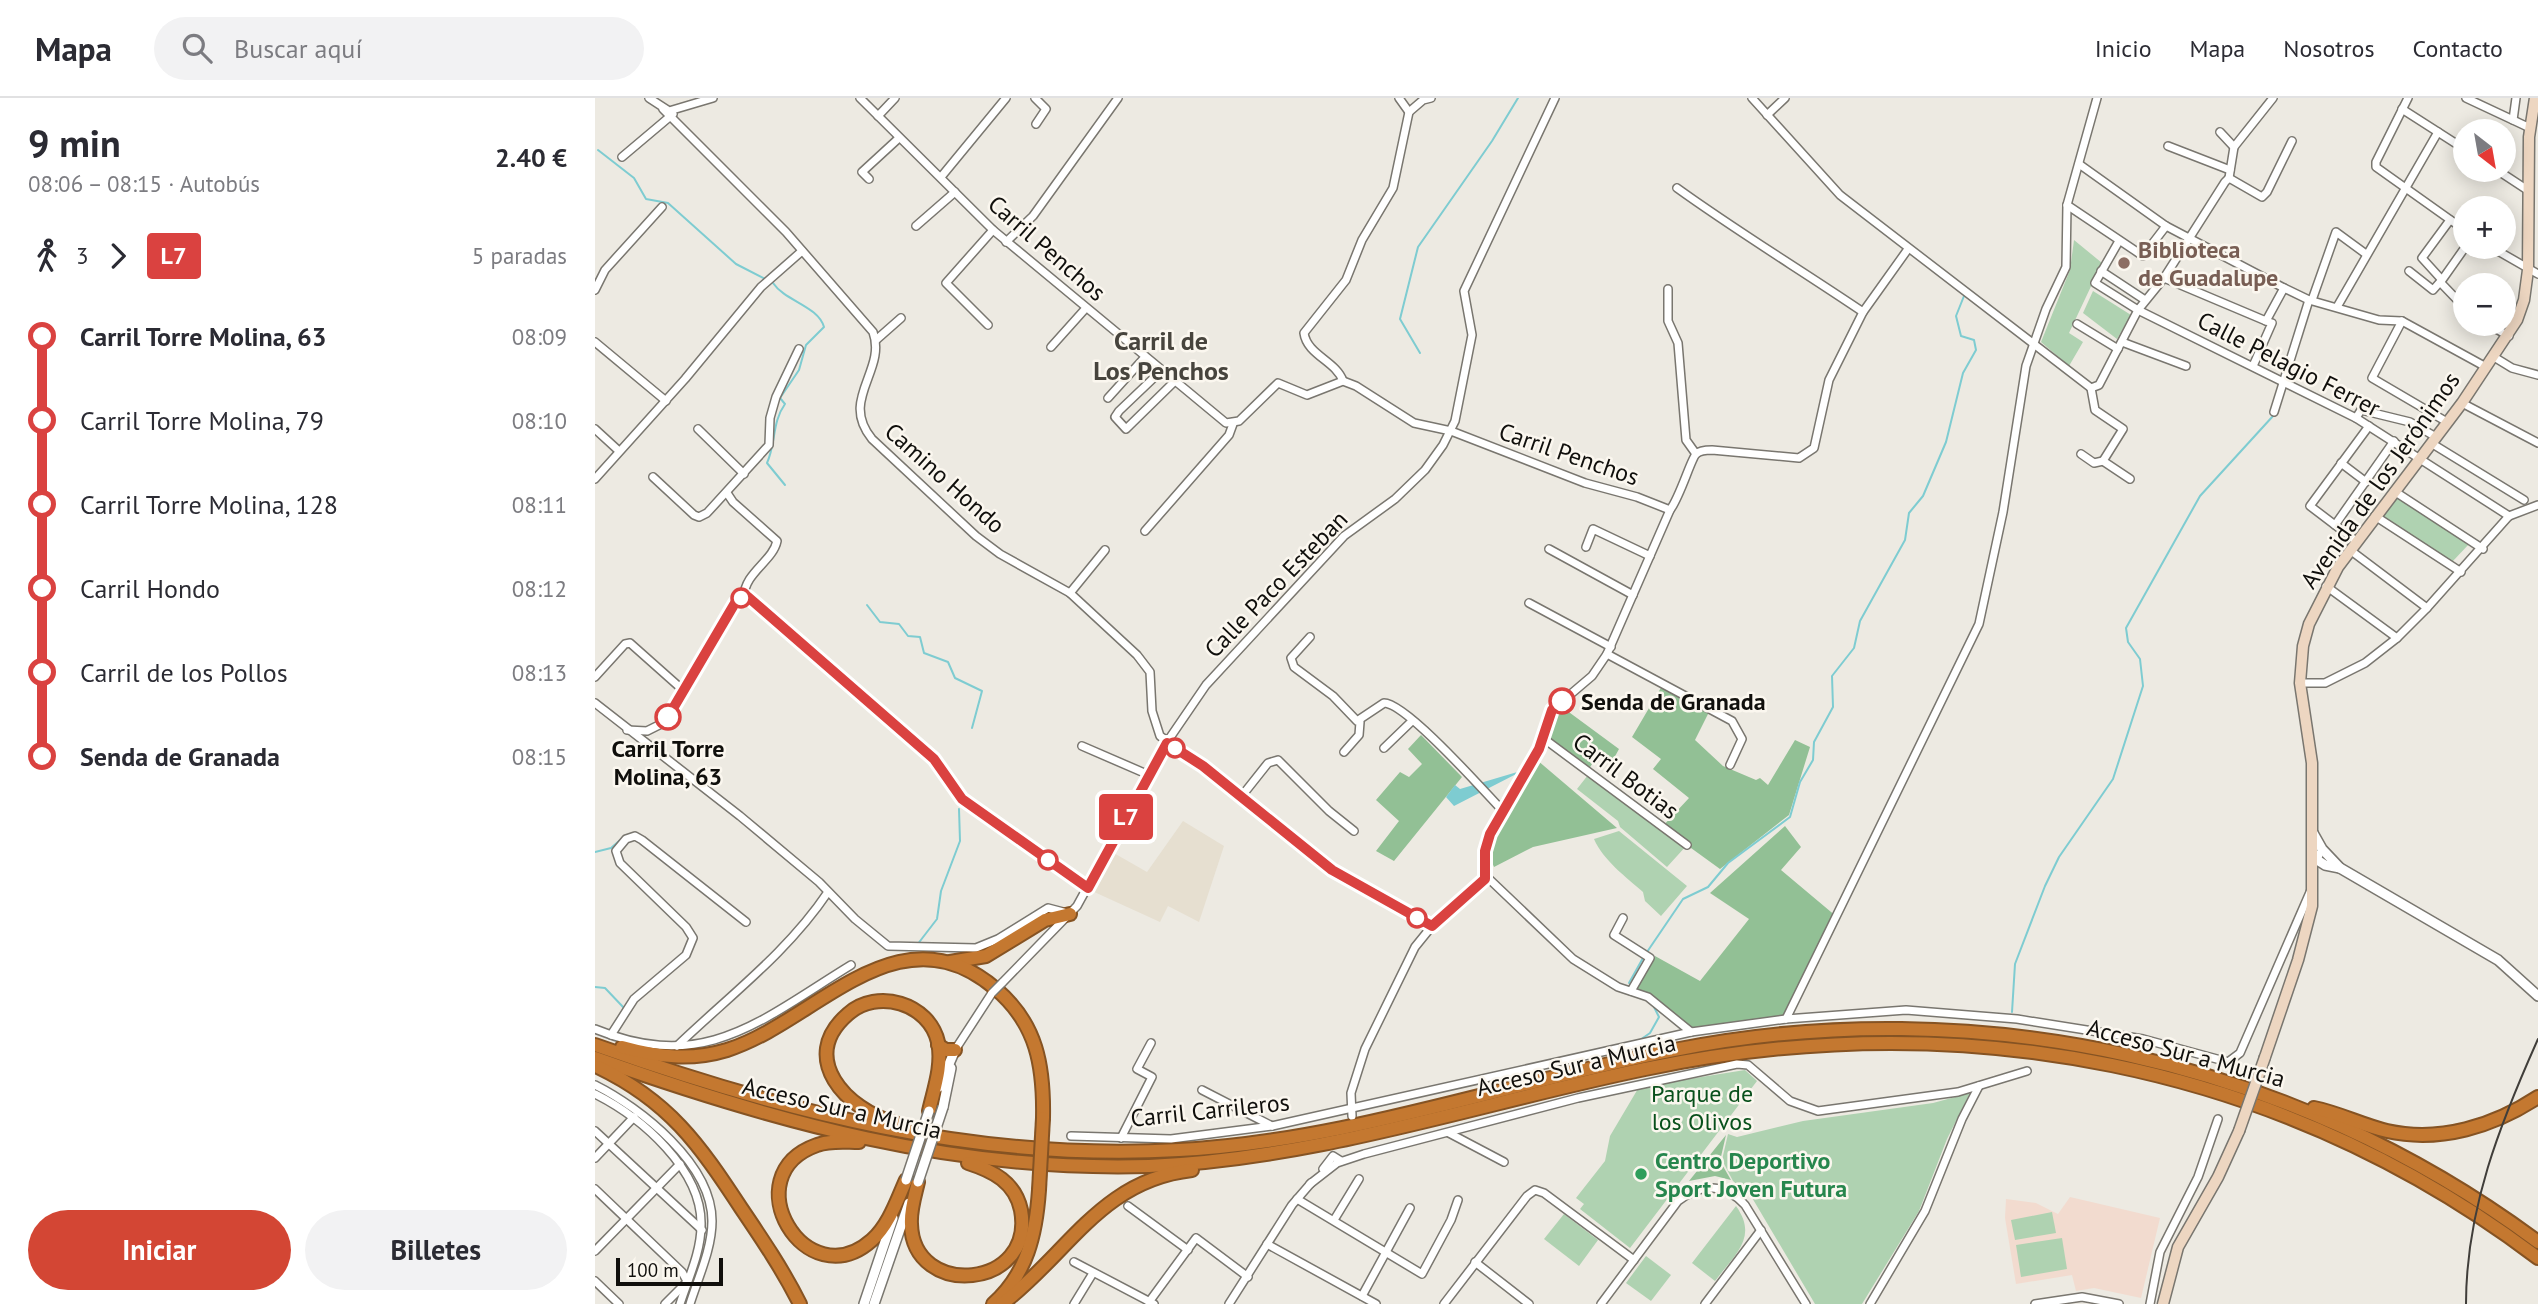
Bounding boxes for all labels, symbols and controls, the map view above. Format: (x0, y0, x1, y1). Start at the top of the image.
search box (154, 17, 644, 80)
text: Mapa (35, 27, 112, 70)
icon: search (178, 29, 216, 67)
text: Buscar aquí (234, 32, 362, 65)
text: Inicio (2095, 33, 2152, 64)
text: Mapa (2190, 33, 2245, 64)
text: Nosotros (2283, 33, 2375, 64)
text: Contacto (2413, 33, 2503, 64)
text: 9 min (28, 118, 121, 167)
north arrow (2453, 119, 2517, 182)
map controls (2453, 119, 2516, 336)
text: 2.40 € (495, 141, 567, 174)
text: 08:06 – 08:15 · Autobús (28, 169, 260, 198)
street label: Carril Penchos (982, 188, 1112, 308)
button: + (2453, 196, 2516, 259)
place label: Biblioteca de Guadalupe (2138, 234, 2278, 293)
icon: walk (28, 237, 66, 275)
icon: forward (99, 237, 137, 275)
text: L7 (161, 240, 187, 271)
text: 3 (76, 241, 89, 270)
text: 5 paradas (472, 241, 567, 270)
marker: Biblioteca de Guadalupe (2116, 255, 2132, 271)
button: − (2453, 273, 2516, 336)
street label: Calle Pelagio Ferrer (2192, 304, 2386, 424)
text: Carril Torre Molina, 63 (80, 320, 326, 353)
text: 08:09 (512, 322, 567, 351)
district label: Carril de Los Penchos (1093, 324, 1229, 387)
street label: Avenida de los Jerónimos (2293, 366, 2467, 594)
text: Carril Torre Molina, 79 (80, 404, 324, 437)
text: 08:10 (512, 406, 567, 435)
street label: Camino Hondo (878, 416, 1012, 540)
street label: Carril Penchos (1495, 416, 1643, 492)
text: Carril Torre Molina, 128 (80, 488, 338, 521)
text: 08:11 (512, 490, 567, 519)
street label: Calle Paco Esteban (1198, 504, 1354, 664)
text: Carril Hondo (80, 572, 220, 605)
text: 08:12 (512, 574, 567, 603)
unlabelled marker (731, 588, 751, 608)
text: Carril de los Pollos (80, 656, 288, 689)
text: 08:13 (512, 658, 567, 687)
place label: Senda de Granada (1581, 686, 1766, 717)
marker: Senda de Granada (1549, 688, 1575, 714)
marker: Carril Torre Molina, 63 (655, 704, 681, 730)
street label: Carril Botias (1567, 726, 1685, 826)
place label: Carril Torre Molina, 63 (611, 733, 725, 792)
unlabelled marker (1165, 738, 1185, 758)
text: Senda de Granada (80, 740, 280, 773)
text: 08:15 (512, 742, 567, 771)
line badge: L7 (1095, 794, 1157, 840)
text: L7 (1113, 801, 1139, 832)
unlabelled marker (1038, 850, 1058, 870)
unlabelled marker (1407, 908, 1427, 928)
street label: Acceso Sur a Murcia (2084, 1012, 2288, 1094)
street label: Acceso Sur a Murcia (1473, 1027, 1679, 1103)
street label: Acceso Sur a Murcia (739, 1070, 945, 1146)
park label: Parque de los Olivos (1651, 1078, 1753, 1137)
street label: Carril Carrileros (1129, 1086, 1291, 1134)
place label: Centro Deportivo Sport Joven Futura (1655, 1145, 1847, 1204)
marker: Centro Deportivo Sport Joven Futura (1633, 1166, 1649, 1182)
button: Iniciar (28, 1210, 291, 1290)
button: Billetes (305, 1210, 567, 1290)
scale bar (616, 1255, 723, 1287)
text: 100 m (627, 1258, 679, 1282)

